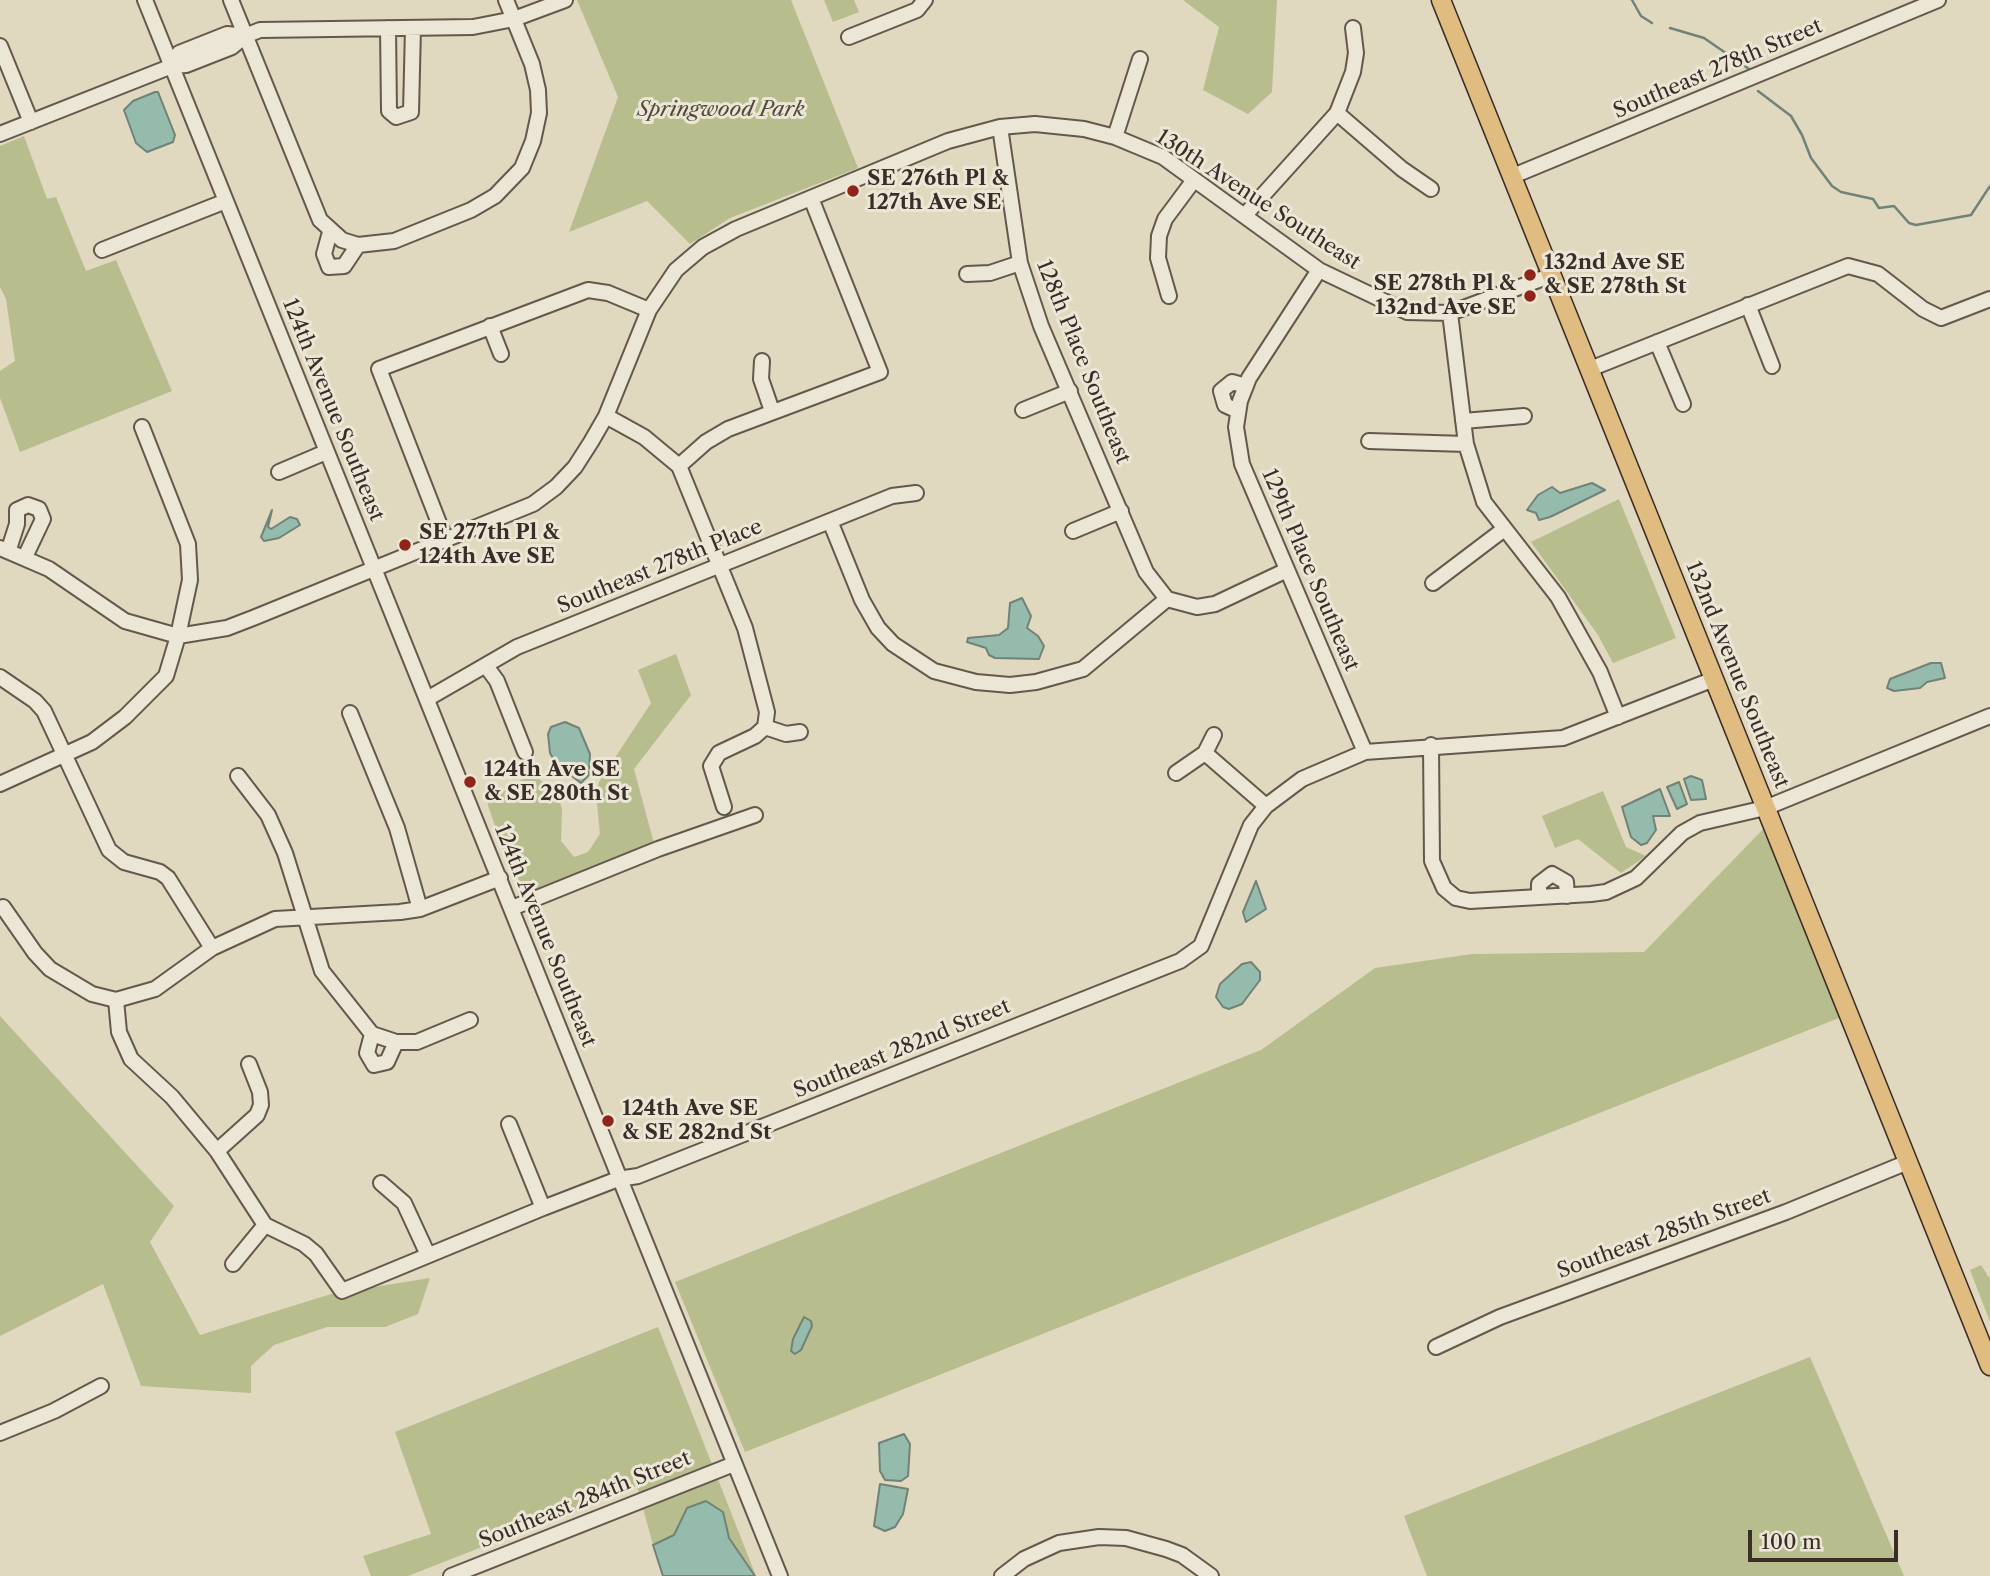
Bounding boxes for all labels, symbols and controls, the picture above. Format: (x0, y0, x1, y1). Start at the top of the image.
street label: Southeast 278th Street (1610, 14, 1826, 124)
park label: Springwood Park (637, 97, 805, 123)
street label: 130th Avenue Southeast (1151, 125, 1365, 275)
place label: SE 276th Pl & 127th Ave SE (867, 166, 1009, 216)
marker: SE 276th Pl & 127th Ave SE (845, 183, 861, 199)
place label: 132nd Ave SE & SE 278th St (1544, 250, 1687, 300)
street label: 128th Place Southeast (1031, 257, 1135, 467)
marker: 132nd Ave SE & SE 278th St (1522, 267, 1538, 283)
place label: SE 278th Pl & 132nd Ave SE (1374, 271, 1516, 321)
marker: SE 278th Pl & 132nd Ave SE (1522, 288, 1538, 304)
street label: 124th Avenue Southeast (277, 295, 389, 525)
street label: 129th Place Southeast (1256, 465, 1364, 675)
street label: Southeast 278th Place (554, 514, 766, 620)
place label: SE 277th Pl & 124th Ave SE (419, 520, 560, 570)
marker: SE 277th Pl & 124th Ave SE (397, 537, 413, 553)
street label: 132nd Avenue Southeast (1680, 558, 1794, 792)
place label: 124th Ave SE & SE 280th St (484, 757, 629, 807)
marker: 124th Ave SE & SE 280th St (462, 774, 478, 790)
street label: 124th Avenue Southeast (489, 821, 601, 1051)
street label: Southeast 282nd Street (790, 994, 1014, 1104)
place label: 124th Ave SE & SE 282nd St (622, 1096, 772, 1146)
marker: 124th Ave SE & SE 282nd St (600, 1113, 616, 1129)
street label: Southeast 285th Street (1554, 1184, 1774, 1284)
street label: Southeast 284th Street (475, 1446, 695, 1554)
scale bar (1752, 1516, 1902, 1560)
text: 100 m (1761, 1529, 1822, 1554)

